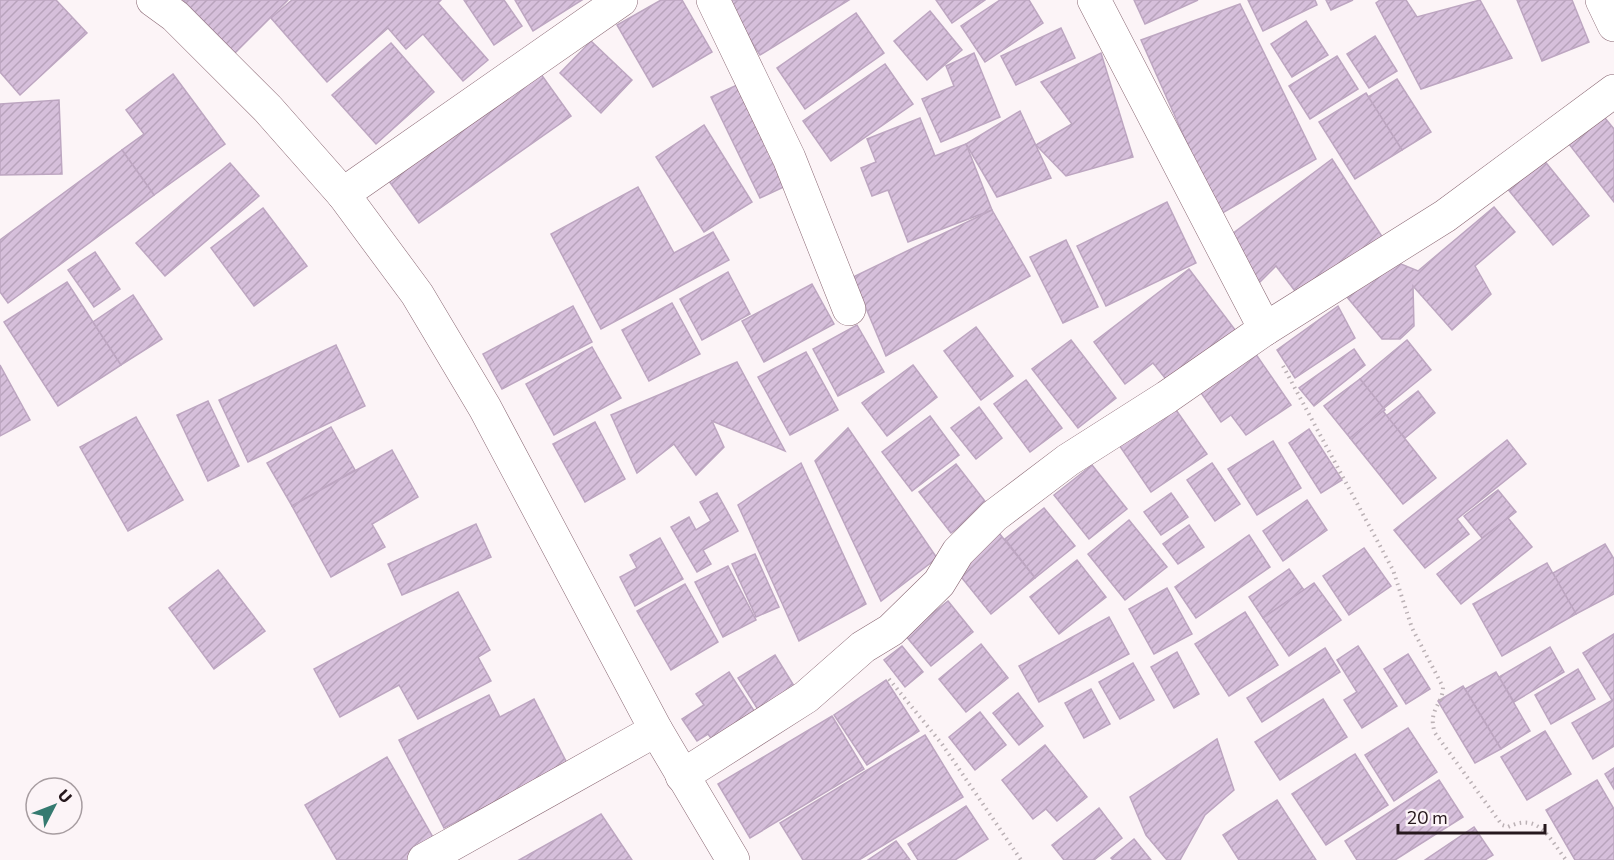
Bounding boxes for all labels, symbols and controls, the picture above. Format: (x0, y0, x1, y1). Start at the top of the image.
north arrow (24, 776, 84, 836)
text: U (55, 785, 76, 806)
scale bar (1398, 797, 1545, 835)
text: 20 m (1407, 806, 1448, 828)

